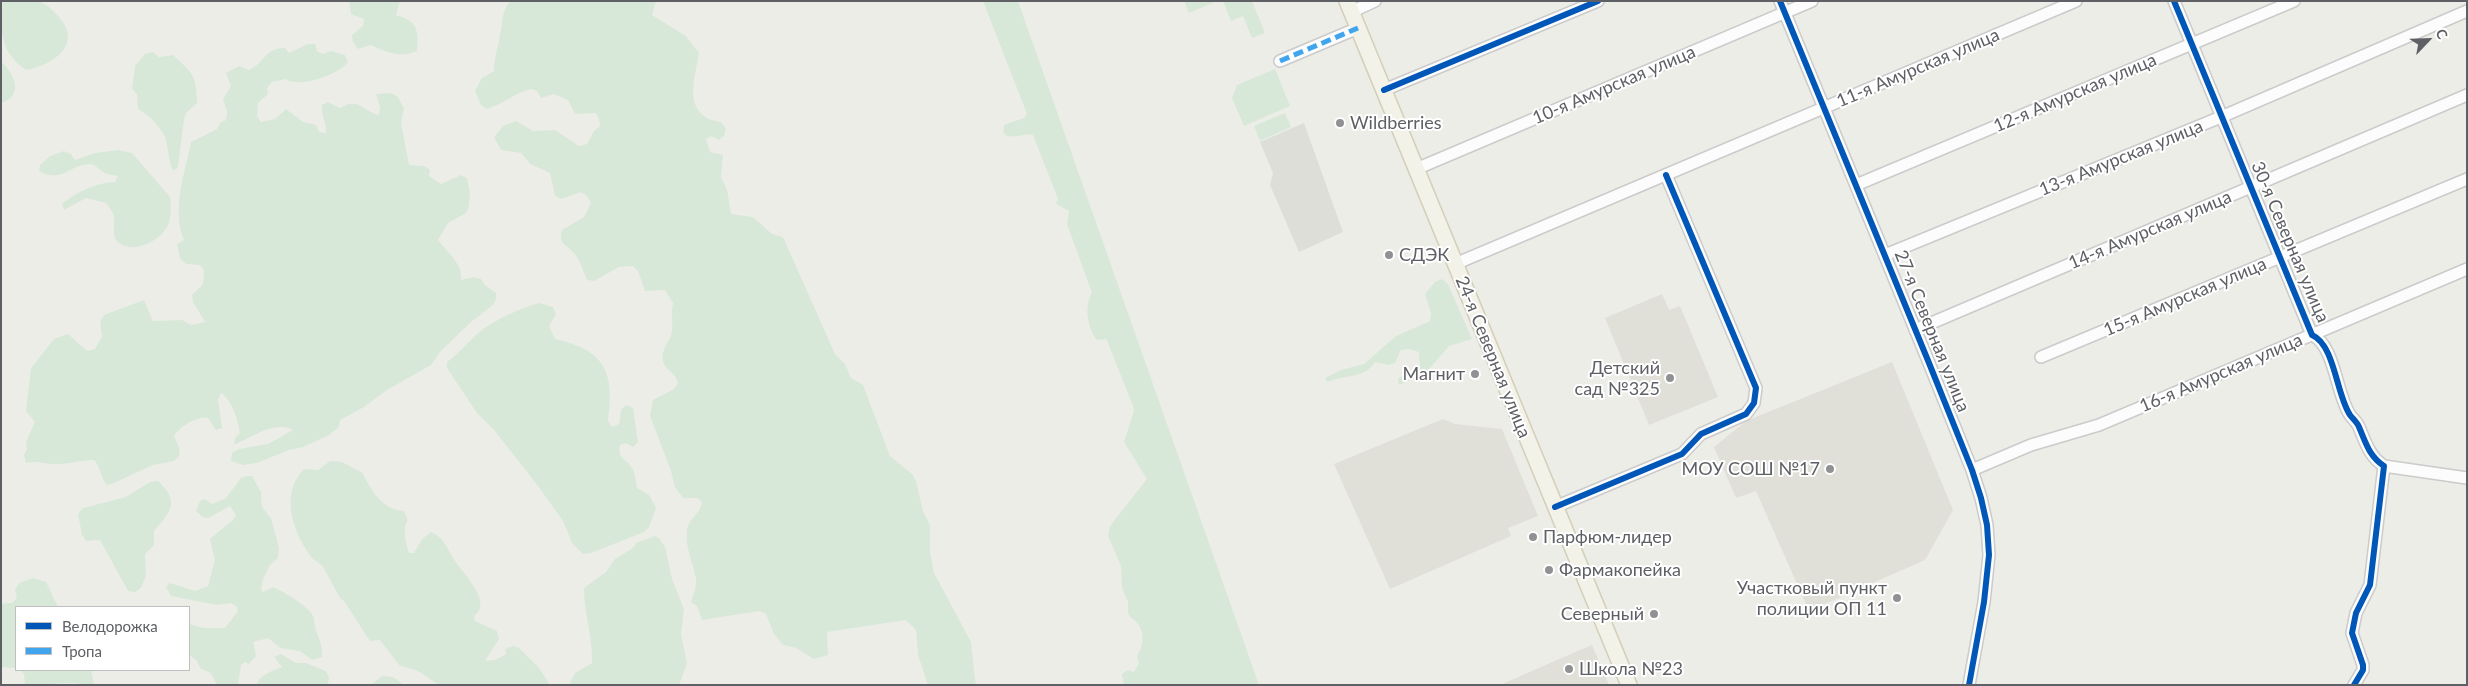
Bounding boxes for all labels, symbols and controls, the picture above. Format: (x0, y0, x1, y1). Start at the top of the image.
north arrow (2403, 15, 2453, 65)
street label: 11-я Амурская улица (1833, 24, 2003, 112)
text: С (2433, 26, 2452, 41)
street label: 10-я Амурская улица (1529, 41, 1699, 129)
street label: 12-я Амурская улица (1990, 49, 2160, 137)
place label: Wildberries (1350, 112, 1442, 134)
street label: 13-я Амурская улица (2036, 115, 2206, 201)
marker: Wildberries (1334, 117, 1346, 129)
street label: 30-я Северная улица (2246, 158, 2334, 326)
street label: 14-я Амурская улица (2065, 186, 2235, 274)
place label: СДЭК (1399, 244, 1449, 266)
street label: 27-я Северная улица (1890, 247, 1974, 415)
marker: СДЭК (1383, 249, 1395, 261)
street label: 15-я Амурская улица (2100, 253, 2270, 341)
street label: 24-я Северная улица (1451, 273, 1535, 441)
street label: 16-я Амурская улица (2136, 329, 2306, 417)
place label: Детский сад №325 (1575, 357, 1660, 399)
place label: Магнит (1403, 363, 1465, 385)
marker: Магнит (1469, 368, 1481, 380)
marker: Детский сад №325 (1664, 372, 1676, 384)
place label: МОУ СОШ №17 (1682, 458, 1820, 480)
marker: МОУ СОШ №17 (1824, 463, 1836, 475)
place label: Парфюм-лидер (1543, 526, 1672, 548)
marker: Парфюм-лидер (1527, 531, 1539, 543)
place label: Фармакопейка (1559, 559, 1681, 581)
marker: Фармакопейка (1543, 564, 1555, 576)
place label: Участковый пункт полиции ОП 11 (1737, 577, 1887, 620)
marker: Участковый пункт полиции ОП 11 (1891, 592, 1903, 604)
place label: Северный (1561, 603, 1644, 625)
legend (15, 606, 190, 671)
marker: Северный (1648, 608, 1660, 620)
text: Велодорожка (62, 617, 158, 635)
text: Тропа (62, 642, 102, 660)
place label: Школа №23 (1579, 658, 1683, 680)
marker: Школа №23 (1563, 663, 1575, 675)

